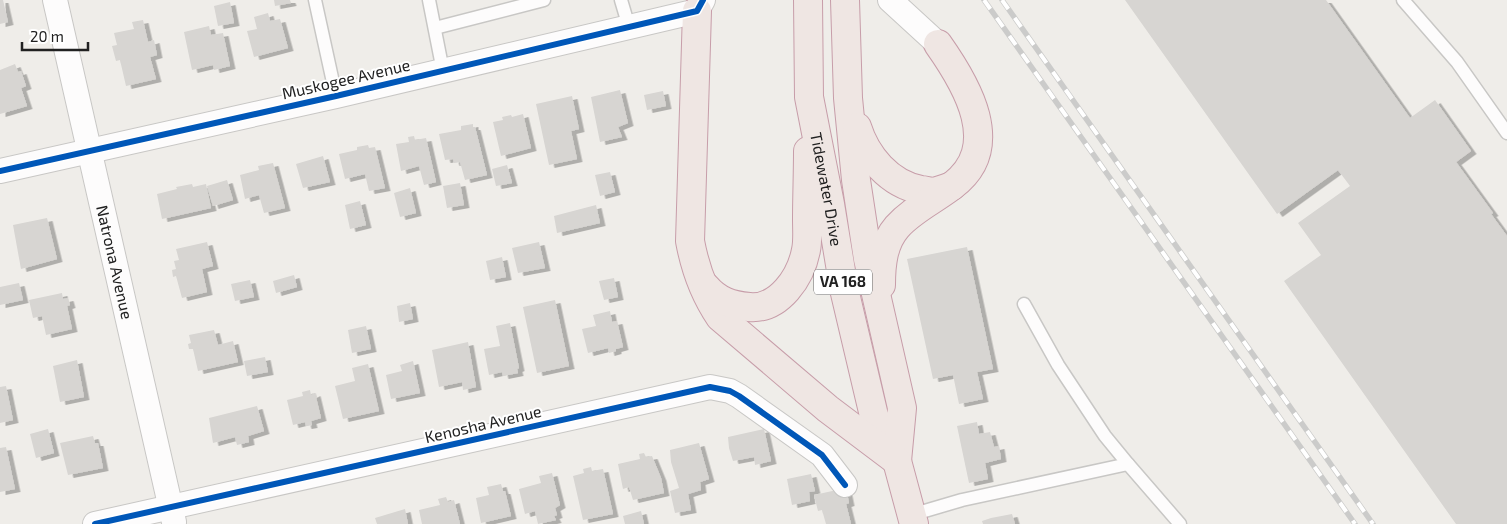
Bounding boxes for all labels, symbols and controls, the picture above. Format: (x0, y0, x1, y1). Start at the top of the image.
scale bar (22, 20, 89, 52)
text: 20 m (30, 27, 64, 45)
street label: Muskogee Avenue (280, 55, 412, 103)
street label: Tidewater Drive (807, 131, 847, 248)
street label: Natrona Avenue (93, 203, 137, 321)
road number: VA 168 (814, 270, 872, 294)
street label: Kenosha Avenue (423, 401, 543, 446)

